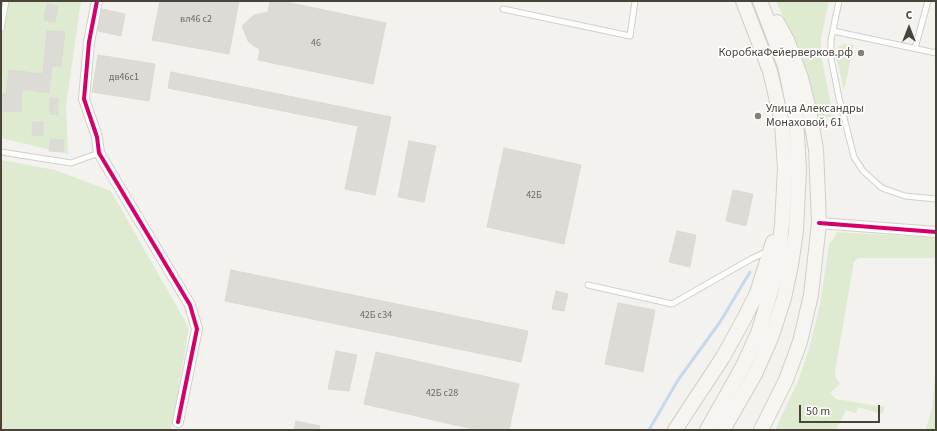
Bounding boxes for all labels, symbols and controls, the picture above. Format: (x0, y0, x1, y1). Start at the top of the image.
north arrow (889, 8, 929, 48)
text: С (906, 8, 912, 23)
house number: вл46 с2 (180, 14, 212, 26)
house number: 46 (311, 38, 321, 50)
place label: КоробкаФейерверков.рф (718, 46, 853, 60)
marker: КоробкаФейерверков.рф (856, 48, 866, 58)
house number: дв46с1 (109, 72, 139, 84)
place label: Улица Александры Монаховой, 61 (766, 102, 864, 130)
marker: Улица Александры Монаховой, 61 (753, 111, 763, 121)
house number: 42Б (526, 190, 542, 202)
house number: 42Б с34 (360, 310, 392, 322)
house number: 42Б с28 (426, 388, 458, 400)
scale bar (801, 397, 882, 423)
text: 50 m (806, 403, 830, 420)

